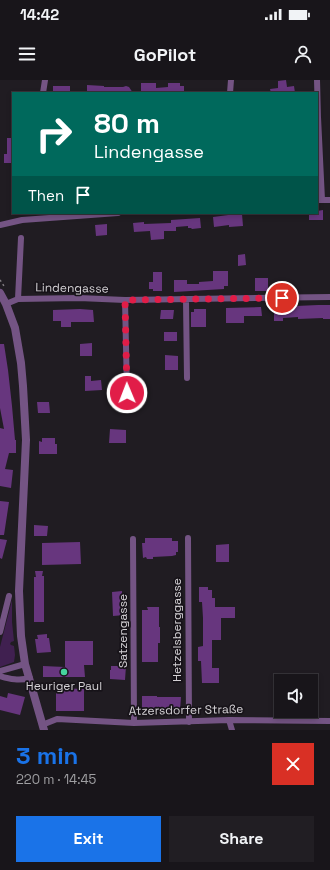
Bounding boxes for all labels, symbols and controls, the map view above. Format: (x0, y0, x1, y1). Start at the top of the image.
text: 14:42 (20, 5, 59, 24)
icon: menu (16, 43, 38, 65)
text: GoPilot (134, 43, 196, 66)
icon: person (292, 43, 314, 65)
text: 80 m (94, 105, 160, 141)
icon: right (28, 108, 80, 160)
text: Lindengasse (94, 140, 204, 163)
icon: arrive (72, 184, 94, 206)
text: Then (28, 186, 64, 205)
street label: Lindengasse (35, 279, 109, 297)
pin (265, 281, 299, 315)
icon: arrive (271, 287, 293, 309)
position arrow (106, 372, 148, 414)
street label: Hetzelsberggasse (169, 578, 185, 682)
street label: Satzengasse (115, 594, 131, 668)
marker: Heuriger Paul (59, 667, 69, 677)
map controls (274, 674, 318, 718)
button: sound (274, 674, 318, 718)
place label: Heuriger Paul (26, 678, 102, 694)
street label: Atzersdorfer Straße (128, 701, 244, 719)
text: 3 min (16, 740, 78, 771)
button: close (272, 743, 314, 785)
text: 220 m · 14:45 (16, 771, 96, 788)
button: Exit (16, 816, 161, 862)
button: Share (169, 816, 314, 862)

